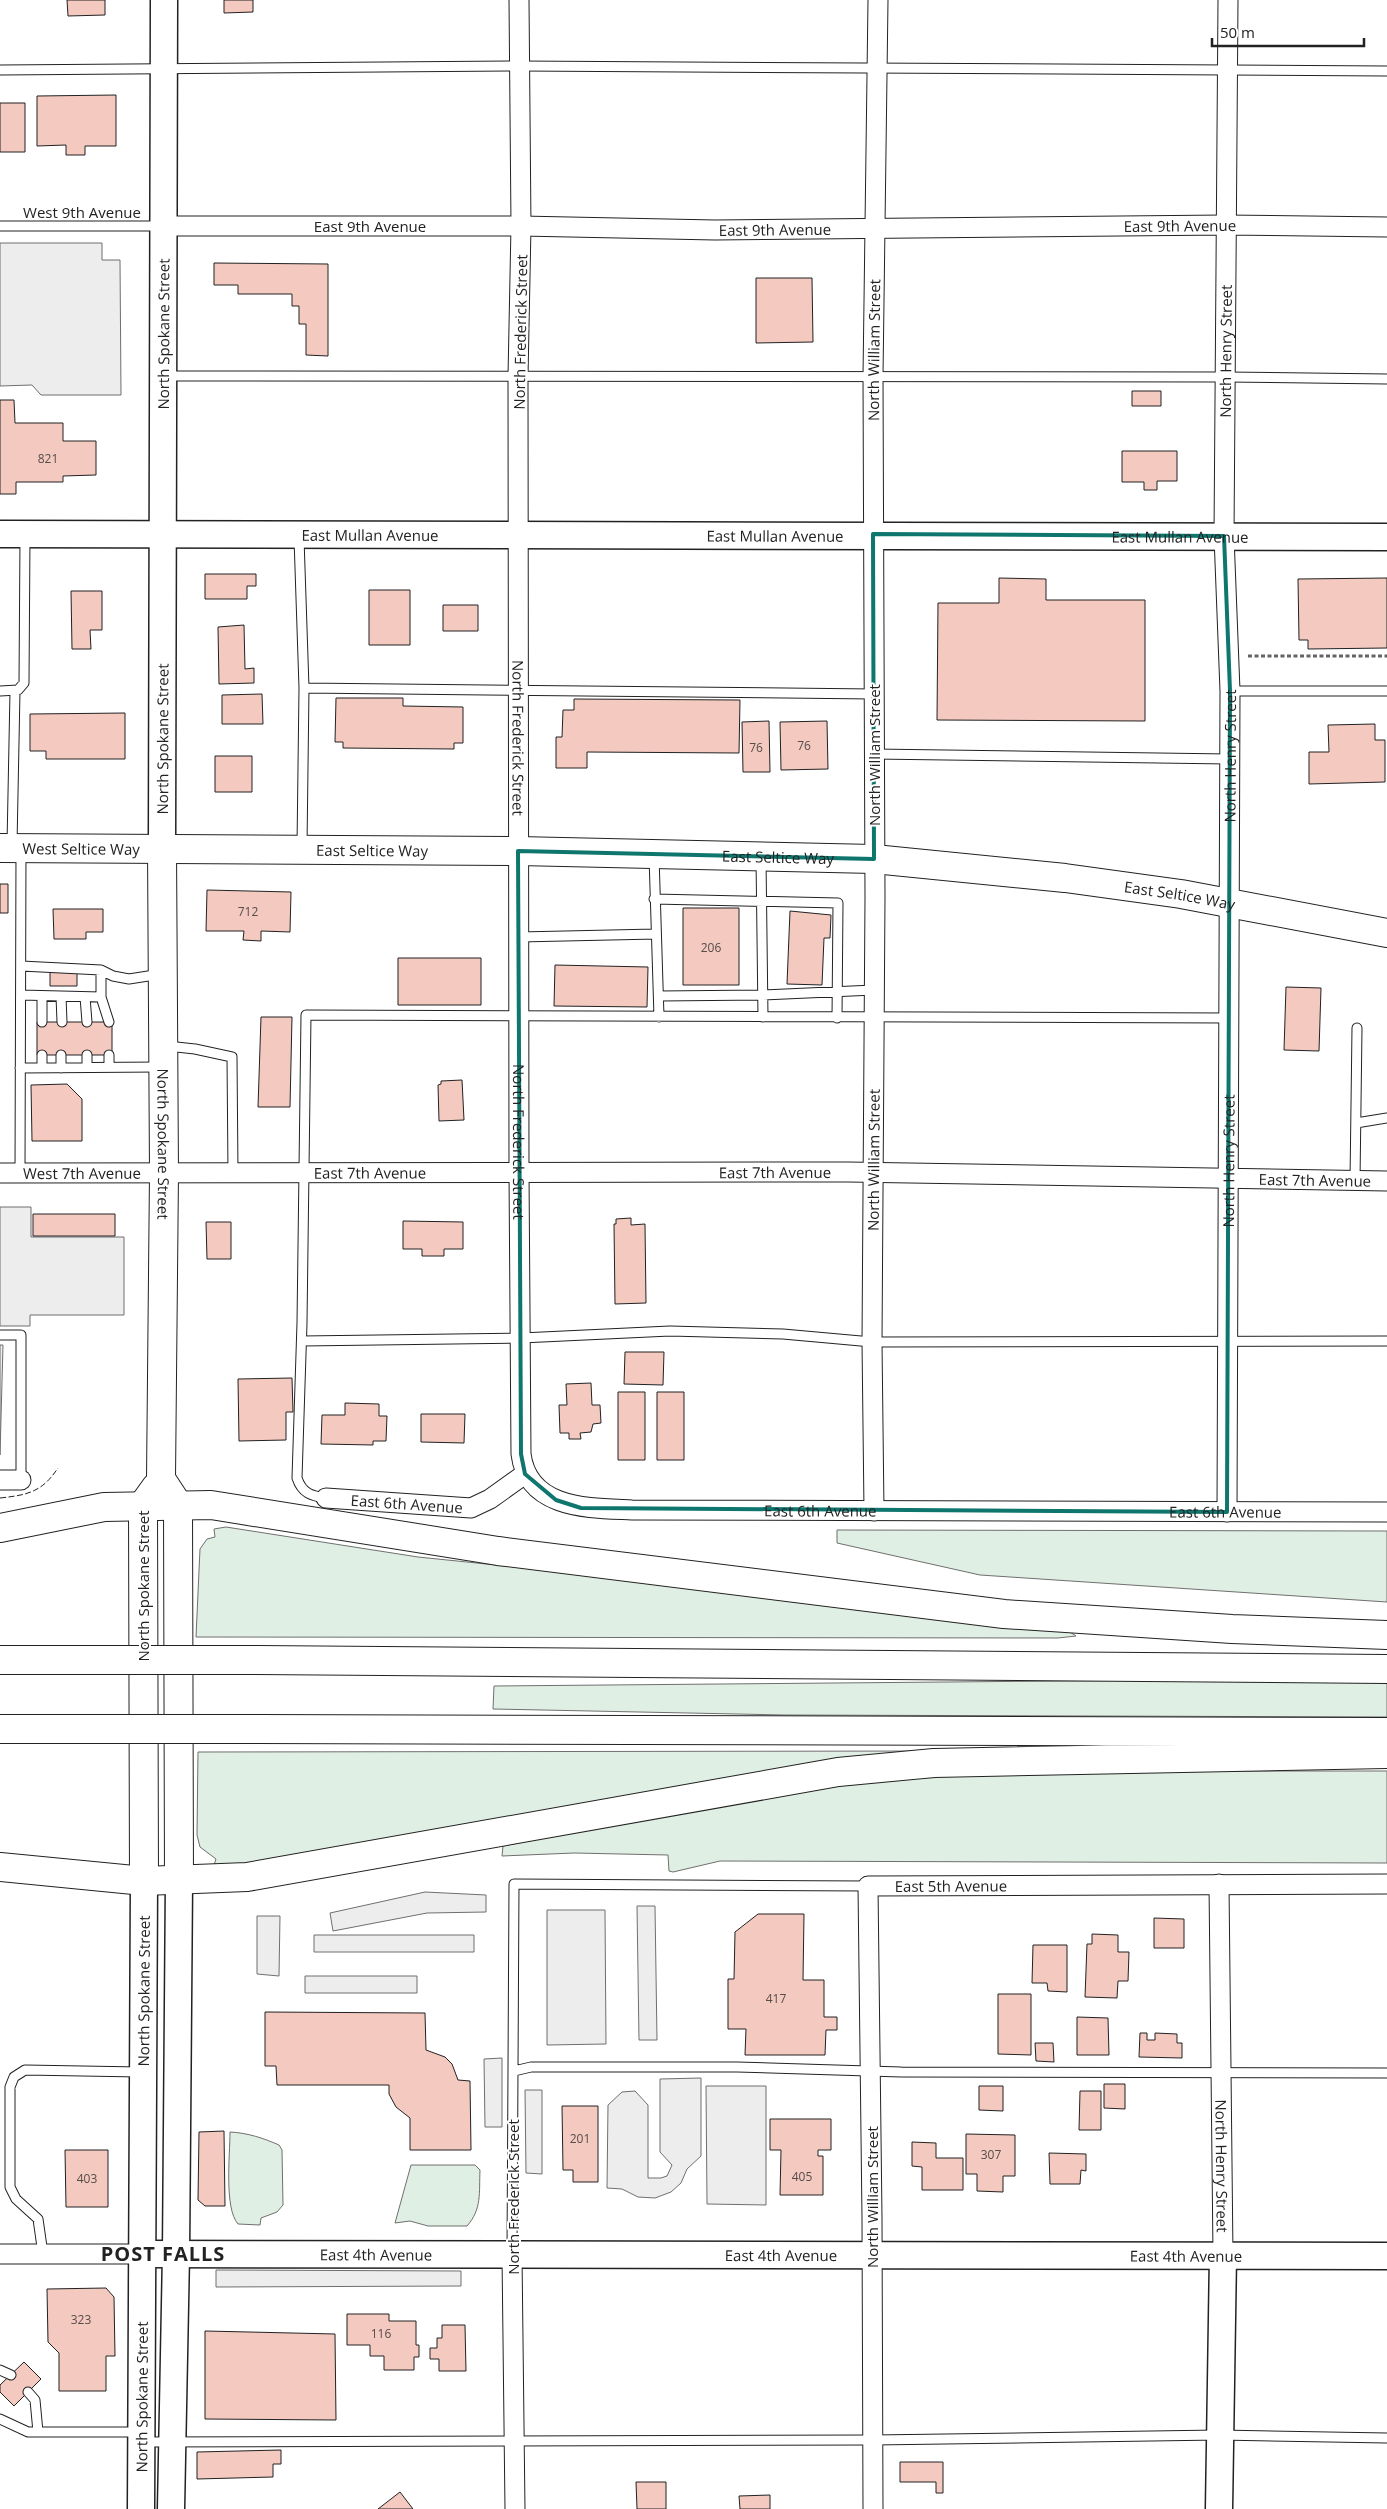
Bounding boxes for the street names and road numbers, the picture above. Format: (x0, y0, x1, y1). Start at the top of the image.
street label: West 9th Avenue (23, 202, 141, 222)
street label: East 9th Avenue (1124, 215, 1236, 236)
street label: East 9th Avenue (314, 216, 426, 236)
street label: East 9th Avenue (719, 219, 831, 240)
street label: North Frederick Street (509, 254, 531, 410)
street label: North Spokane Street (153, 258, 173, 410)
street label: North William Street (863, 279, 884, 421)
street label: North Henry Street (1215, 284, 1236, 418)
street label: East Mullan Avenue (301, 525, 439, 545)
street label: East Mullan Avenue (706, 526, 844, 546)
street label: East Mullan Avenue (1111, 526, 1249, 547)
street label: North Frederick Street (508, 660, 529, 816)
street label: North Spokane Street (152, 663, 172, 815)
street label: North William Street (864, 684, 884, 826)
street label: North Henry Street (1220, 689, 1240, 823)
street label: West Seltice Way (22, 838, 140, 859)
street label: East Seltice Way (316, 840, 429, 860)
street label: East Seltice Way (722, 846, 835, 868)
street label: East Seltice Way (1123, 876, 1237, 914)
street label: North Frederick Street (509, 1064, 529, 1220)
street label: North Spokane Street (153, 1068, 174, 1220)
street label: North William Street (863, 1089, 884, 1231)
street label: North Henry Street (1218, 1094, 1239, 1228)
street label: East 7th Avenue (314, 1162, 426, 1183)
street label: East 7th Avenue (719, 1162, 831, 1182)
street label: West 7th Avenue (23, 1163, 141, 1183)
street label: East 7th Avenue (1259, 1169, 1371, 1191)
street label: East 6th Avenue (350, 1490, 464, 1517)
street label: East 6th Avenue (764, 1500, 877, 1521)
street label: East 6th Avenue (1169, 1501, 1282, 1522)
street label: North Spokane Street (133, 1511, 153, 1661)
street label: East 5th Avenue (895, 1875, 1007, 1896)
street label: North Spokane Street (133, 1915, 154, 2067)
street label: North Henry Street (1211, 2099, 1233, 2233)
street label: North Frederick Street (503, 2119, 523, 2275)
street label: North William Street (862, 2126, 882, 2268)
street label: East 4th Avenue (320, 2244, 432, 2264)
street label: East 4th Avenue (725, 2245, 837, 2265)
street label: East 4th Avenue (1130, 2246, 1242, 2266)
street label: North Spokane Street (131, 2321, 152, 2473)

